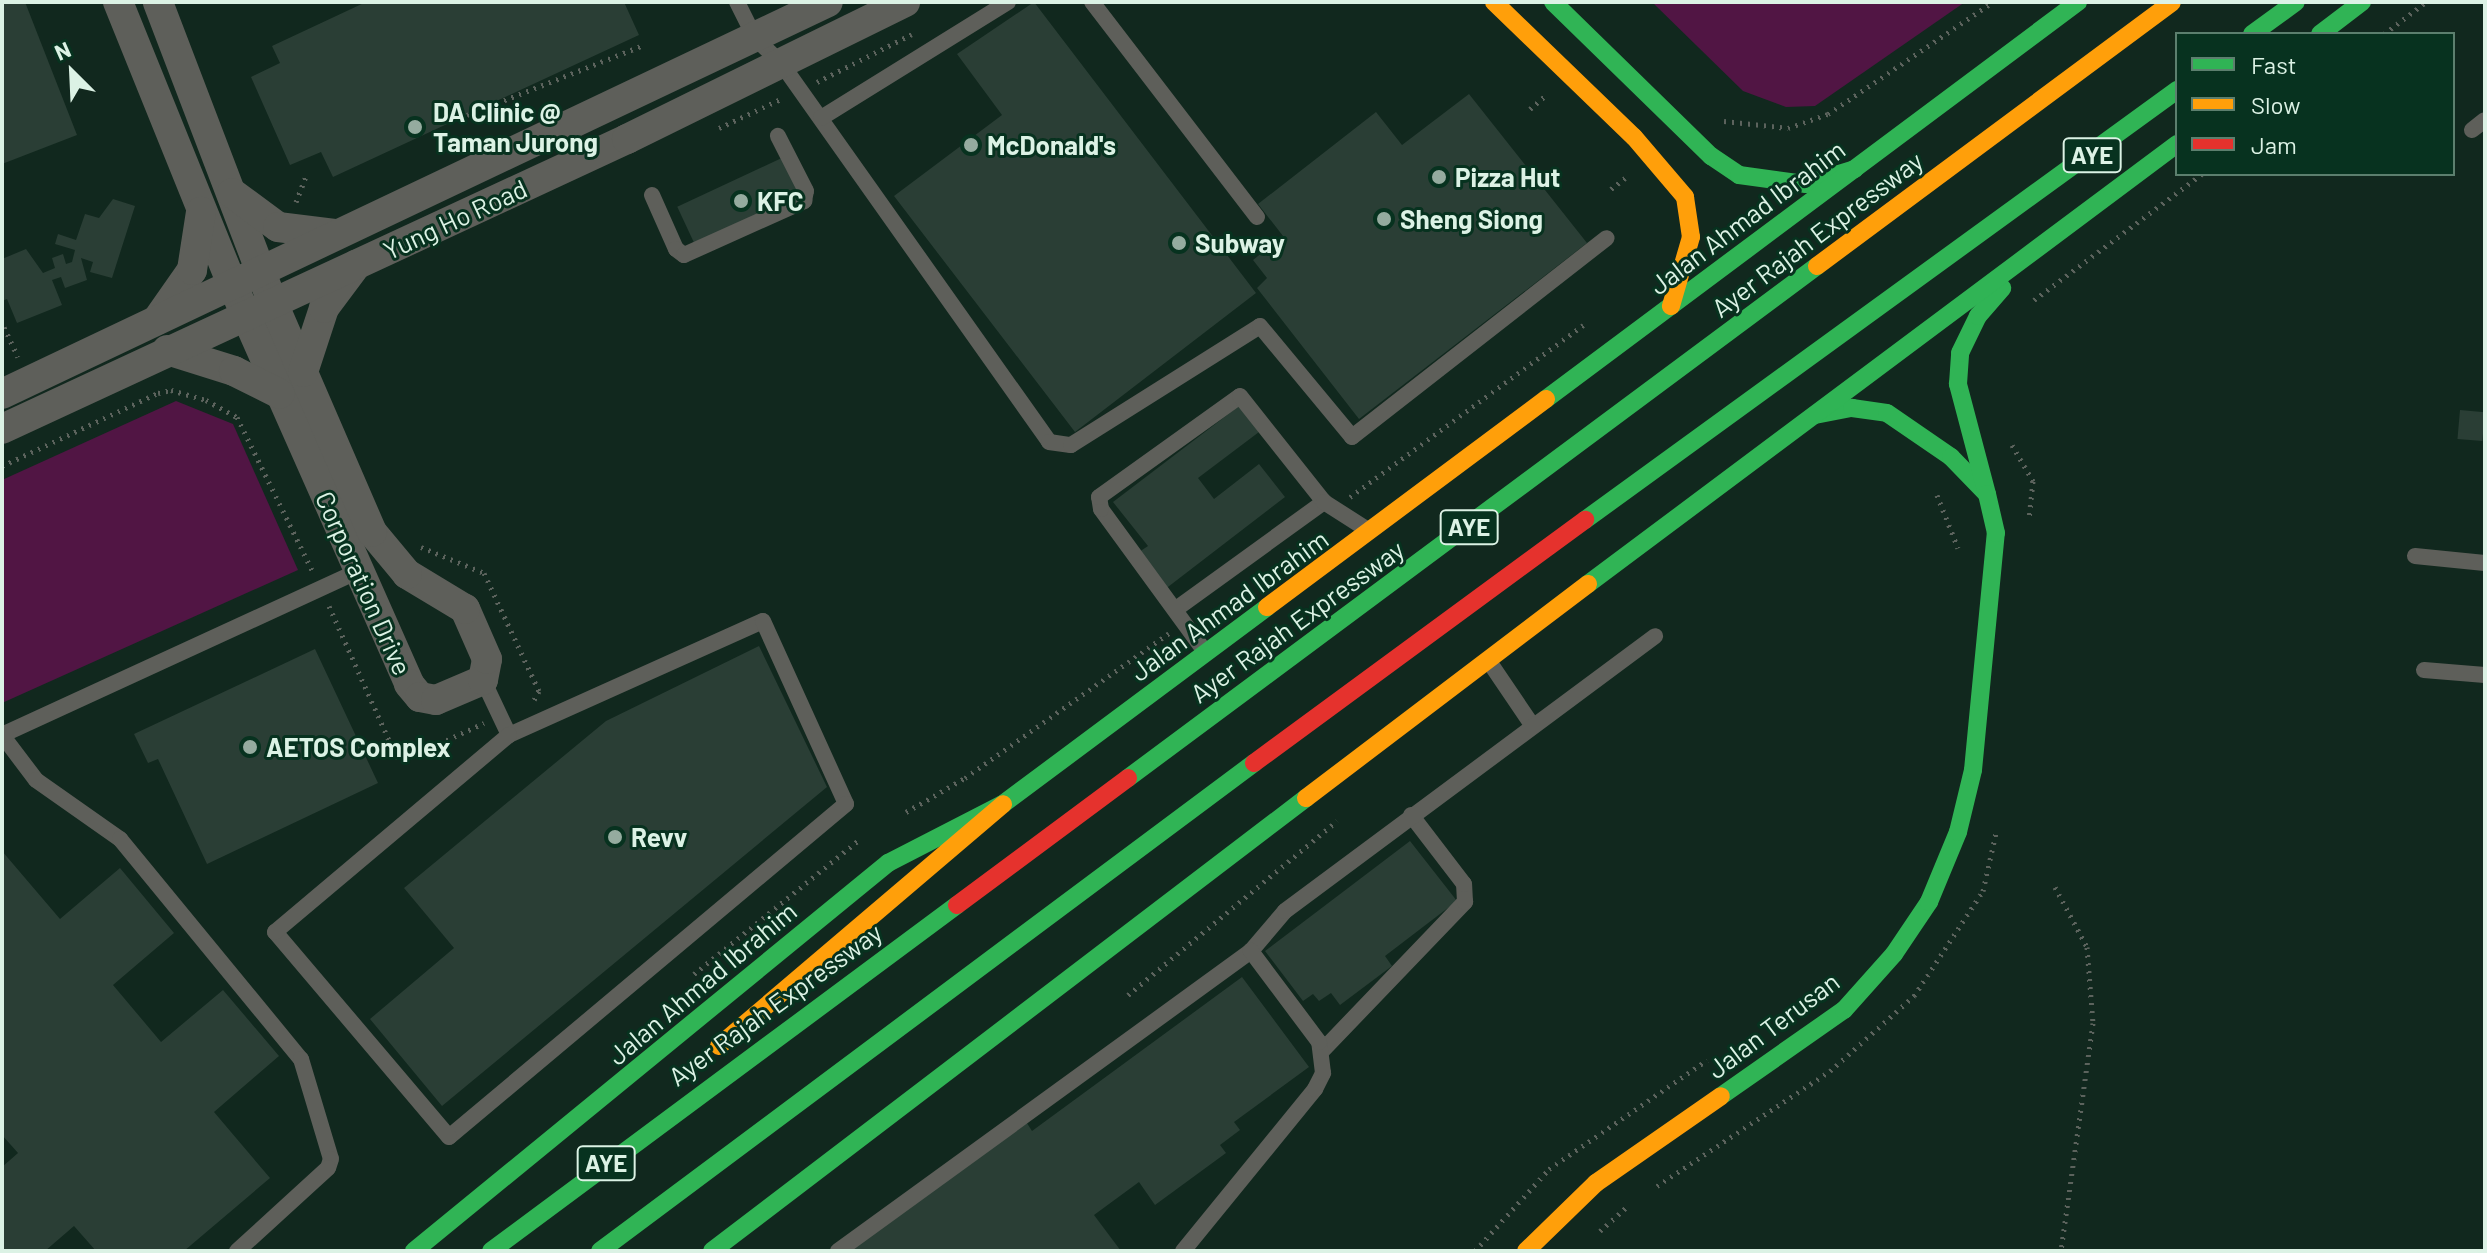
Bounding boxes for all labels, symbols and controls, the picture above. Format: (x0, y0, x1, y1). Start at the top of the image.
north arrow (32, 32, 112, 112)
legend (2175, 32, 2455, 176)
text: N (50, 35, 74, 65)
text: Fast (2251, 50, 2296, 79)
text: Slow (2251, 90, 2300, 119)
place label: DA Clinic @ Taman Jurong (433, 96, 598, 158)
marker: DA Clinic @ Taman Jurong (404, 116, 426, 138)
place label: McDonald's (987, 129, 1116, 161)
text: Jam (2251, 130, 2297, 159)
street label: Jalan Ahmad Ibrahim (1643, 133, 1851, 301)
road number: AYE (2062, 135, 2122, 175)
marker: McDonald's (962, 136, 980, 154)
street label: Ayer Rajah Expressway (1705, 145, 1929, 323)
place label: Pizza Hut (1455, 161, 1560, 193)
marker: Pizza Hut (1430, 168, 1448, 186)
street label: Yung Ho Road (378, 172, 532, 266)
place label: KFC (757, 185, 804, 217)
marker: KFC (732, 192, 750, 210)
place label: Sheng Siong (1400, 203, 1543, 235)
marker: Sheng Siong (1375, 210, 1393, 228)
place label: Subway (1195, 227, 1285, 259)
marker: Subway (1170, 234, 1188, 252)
street label: Corporation Drive (310, 486, 418, 680)
road number: AYE (1439, 507, 1499, 547)
street label: Jalan Ahmad Ibrahim (1124, 523, 1334, 687)
street label: Ayer Rajah Expressway (1184, 533, 1410, 709)
place label: AETOS Complex (266, 731, 451, 763)
marker: AETOS Complex (241, 738, 259, 756)
place label: Revv (631, 821, 687, 853)
marker: Revv (606, 828, 624, 846)
street label: Jalan Ahmad Ibrahim (601, 895, 803, 1071)
street label: Ayer Rajah Expressway (662, 916, 888, 1092)
street label: Jalan Terusan (1701, 965, 1845, 1085)
road number: AYE (576, 1143, 636, 1183)

